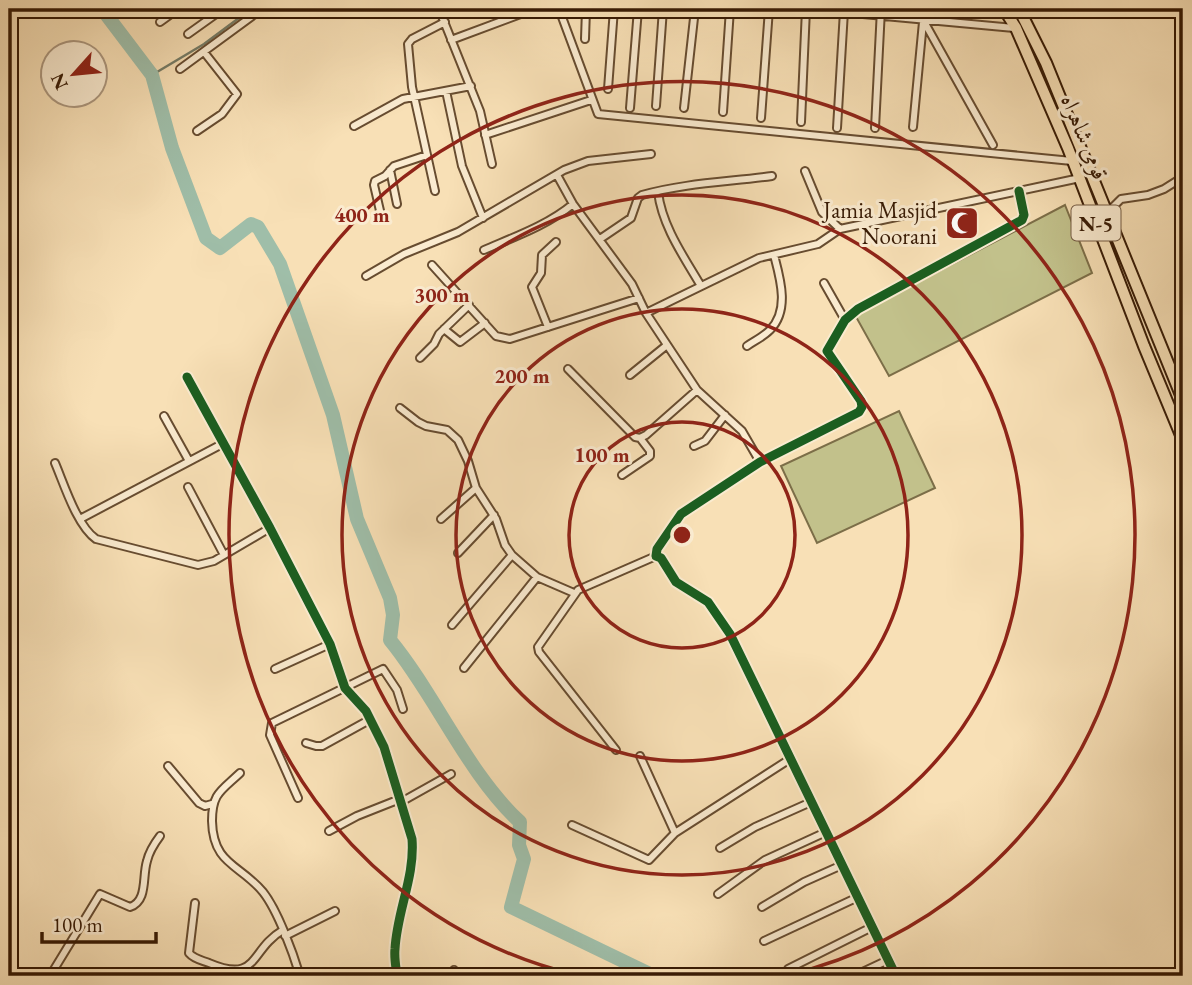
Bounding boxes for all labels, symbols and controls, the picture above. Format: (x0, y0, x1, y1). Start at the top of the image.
north arrow (38, 38, 108, 108)
text: N (44, 68, 74, 94)
street label: قومی شاہراہ (1054, 90, 1116, 184)
place label: Jamia Masjid Noorani (821, 195, 937, 251)
text: 400 m (334, 201, 390, 228)
mosque icon: Jamia Masjid Noorani (943, 204, 981, 242)
road number: N-5 (1072, 206, 1120, 241)
text: 300 m (414, 281, 470, 308)
text: 200 m (494, 362, 550, 389)
text: 100 m (574, 441, 630, 468)
centre of rings (670, 523, 694, 547)
scale bar (42, 901, 156, 945)
text: 100 m (52, 911, 103, 938)

